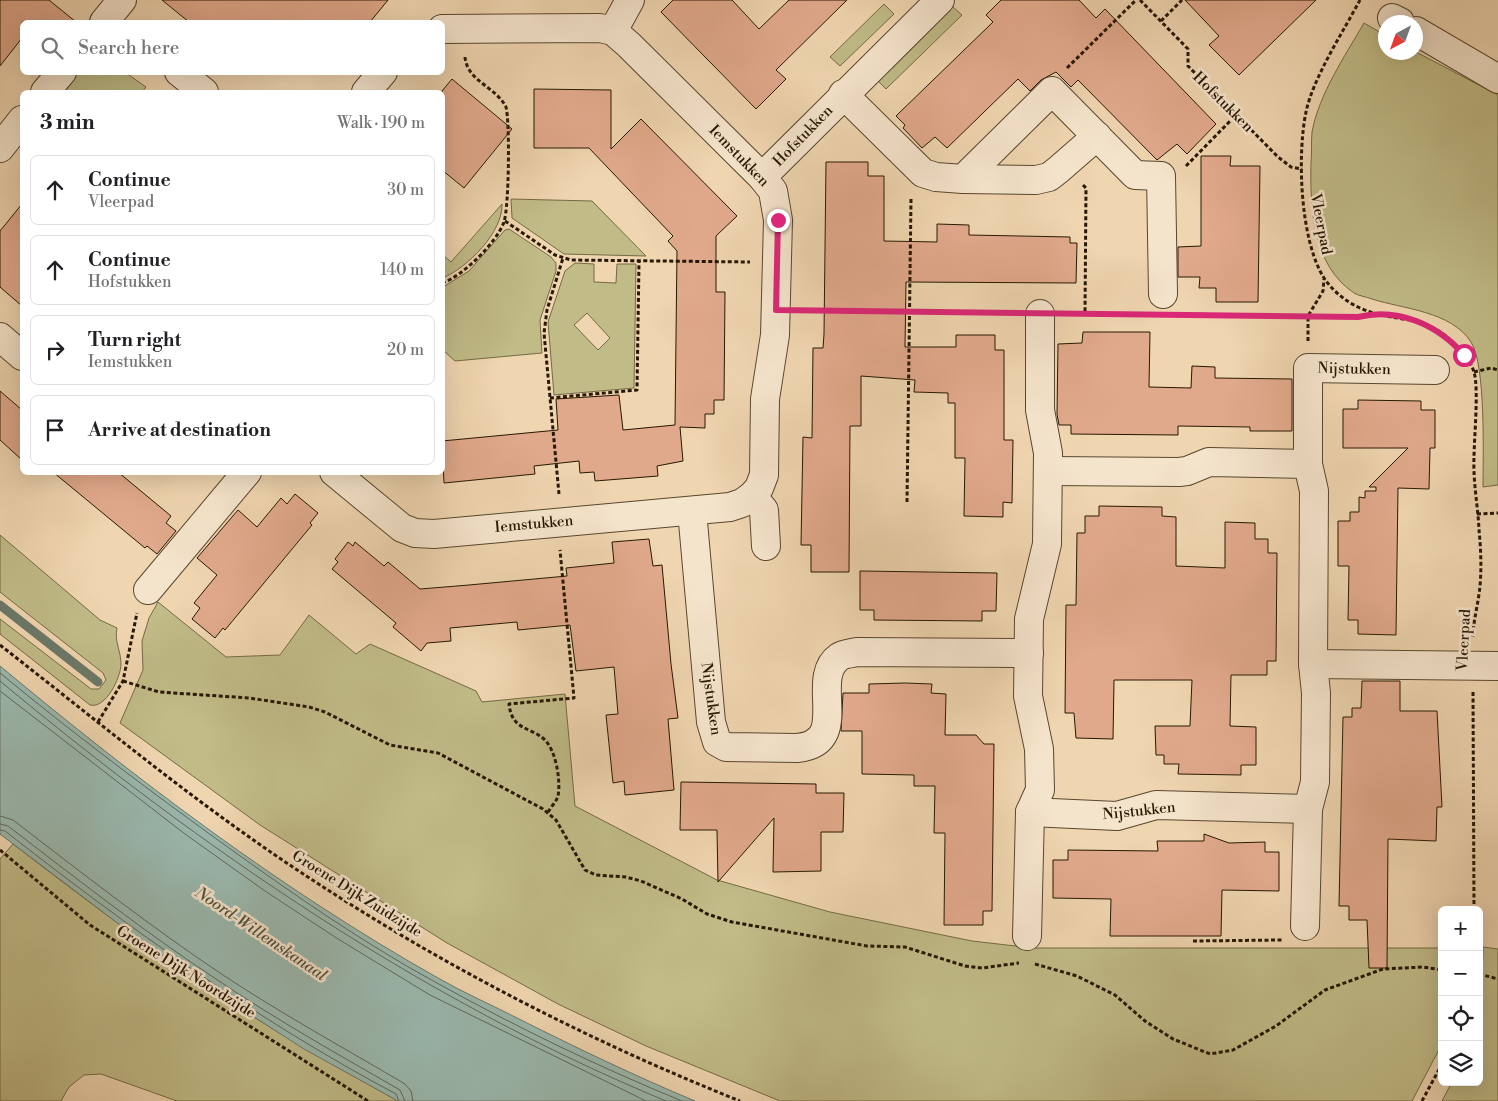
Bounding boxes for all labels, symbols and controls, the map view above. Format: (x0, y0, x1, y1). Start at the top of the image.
north arrow (1378, 15, 1423, 60)
search box (20, 20, 445, 75)
icon: search (38, 34, 66, 62)
text: Search here (78, 36, 179, 60)
street label: Hofstukken (1189, 68, 1257, 136)
street label: Hofstukken (769, 101, 837, 171)
text: 3 min (40, 110, 95, 136)
text: Walk · 190 m (337, 113, 425, 133)
street label: Iemstukken (705, 121, 773, 191)
text: Continue (88, 168, 171, 192)
icon: ahead (41, 176, 69, 204)
text: 30 m (387, 180, 424, 200)
street label: Vleerpad (1306, 191, 1336, 257)
text: Vleerpad (88, 192, 154, 212)
route end (767, 209, 790, 232)
text: Continue (88, 248, 171, 272)
icon: ahead (41, 256, 69, 284)
text: 140 m (380, 260, 424, 280)
text: Hofstukken (88, 272, 172, 292)
text: Turn right (88, 328, 181, 352)
icon: right (41, 336, 69, 364)
text: 20 m (387, 340, 424, 360)
route start (1453, 344, 1476, 367)
text: Iemstukken (88, 352, 172, 372)
street label: Nijstukken (1317, 359, 1391, 379)
icon: arrive (41, 416, 69, 444)
text: Arrive at destination (88, 418, 271, 442)
street label: Iemstukken (494, 511, 574, 537)
street label: Vleerpad (1453, 608, 1475, 672)
street label: Nijstukken (696, 661, 726, 737)
street label: Nijstukken (1102, 798, 1177, 824)
street label: Groene Dijk Zuidzijde (288, 846, 426, 942)
water label: Noord-Willemskanaal (190, 882, 331, 986)
map controls (1438, 906, 1483, 1086)
button: + (1438, 906, 1483, 951)
street label: Groene Dijk Noordzijde (113, 921, 259, 1023)
button: − (1438, 951, 1483, 996)
button: locate (1438, 996, 1483, 1041)
button: layers (1438, 1041, 1483, 1086)

